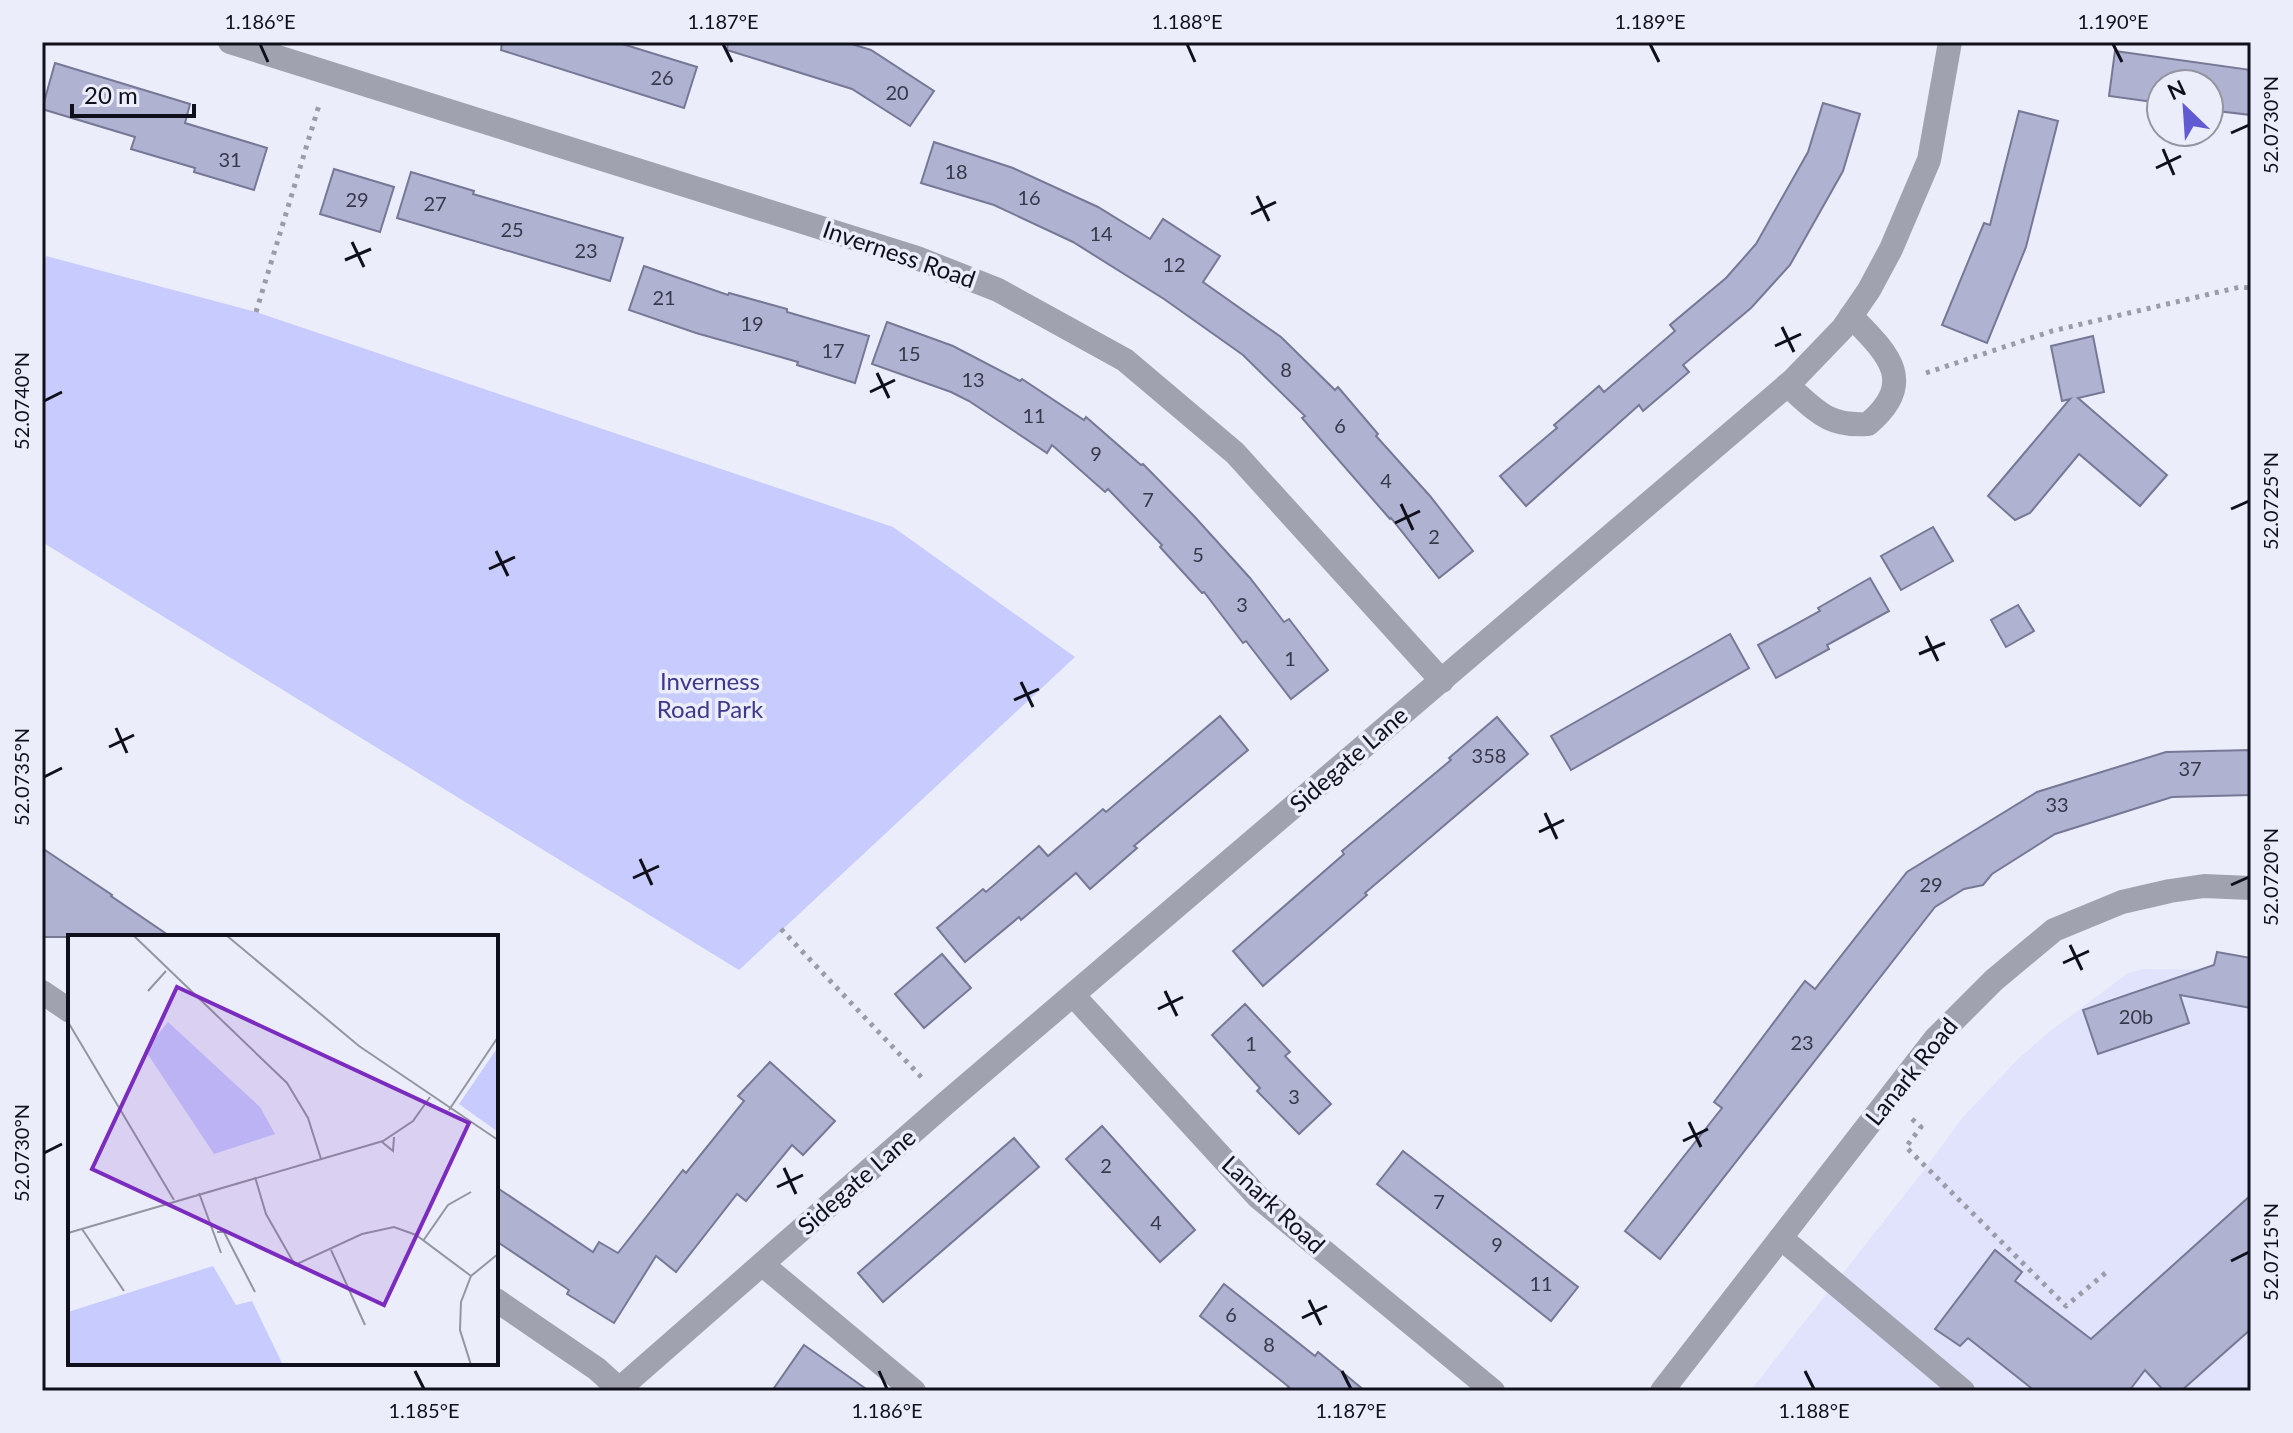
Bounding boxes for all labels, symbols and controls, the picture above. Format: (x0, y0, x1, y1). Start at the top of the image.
text: 1.186°E (225, 9, 295, 33)
text: 1.187°E (688, 9, 758, 33)
text: 1.188°E (1152, 9, 1222, 33)
text: 1.189°E (1615, 9, 1685, 33)
text: 1.190°E (2078, 9, 2148, 33)
house number: 26 (650, 65, 674, 89)
scale bar (72, 68, 194, 118)
north arrow (2145, 68, 2225, 148)
text: N (2163, 74, 2190, 105)
text: 52.0730°N (2258, 76, 2282, 174)
text: 20 m (84, 80, 138, 109)
house number: 20 (885, 80, 909, 104)
house number: 31 (218, 147, 242, 171)
house number: 18 (944, 159, 968, 183)
house number: 16 (1017, 185, 1041, 209)
house number: 29 (345, 187, 369, 211)
house number: 27 (423, 191, 447, 215)
street label: Inverness Road (819, 214, 980, 293)
house number: 25 (500, 217, 524, 241)
house number: 14 (1089, 221, 1113, 245)
house number: 23 (574, 238, 598, 262)
house number: 12 (1162, 252, 1186, 276)
house number: 21 (652, 285, 676, 309)
house number: 19 (740, 311, 764, 335)
house number: 17 (821, 338, 845, 362)
house number: 15 (897, 341, 921, 365)
text: 52.0740°N (9, 352, 33, 450)
house number: 8 (1280, 357, 1292, 381)
house number: 13 (961, 367, 985, 391)
house number: 11 (1022, 403, 1046, 427)
house number: 6 (1334, 413, 1346, 437)
house number: 9 (1090, 441, 1102, 465)
text: 52.0725°N (2258, 452, 2282, 550)
house number: 4 (1380, 468, 1392, 492)
house number: 7 (1142, 487, 1154, 511)
house number: 2 (1428, 524, 1440, 548)
house number: 5 (1192, 542, 1204, 566)
house number: 3 (1236, 592, 1248, 616)
house number: 1 (1284, 646, 1296, 670)
park label: Inverness Road Park (657, 666, 764, 723)
street label: Sidegate Lane (1283, 700, 1413, 818)
text: 52.0735°N (9, 728, 33, 826)
house number: 358 (1472, 743, 1506, 767)
house number: 37 (2178, 756, 2202, 780)
house number: 33 (2045, 792, 2069, 816)
text: 52.0720°N (2258, 828, 2282, 926)
house number: 29 (1919, 872, 1943, 896)
inset map (68, 935, 498, 1365)
house number: 20b (2119, 1004, 2153, 1028)
street label: Lanark Road (1859, 1011, 1963, 1131)
house number: 23 (1790, 1030, 1814, 1054)
house number: 1 (1245, 1031, 1257, 1055)
house number: 3 (1288, 1084, 1300, 1108)
text: 52.0730°N (9, 1104, 33, 1202)
street label: Sidegate Lane (791, 1122, 921, 1240)
street label: Lanark Road (1217, 1149, 1331, 1259)
house number: 2 (1100, 1153, 1112, 1177)
house number: 7 (1433, 1189, 1445, 1213)
text: 52.0715°N (2258, 1203, 2282, 1301)
house number: 4 (1150, 1210, 1162, 1234)
house number: 9 (1491, 1232, 1503, 1256)
house number: 11 (1529, 1271, 1553, 1295)
house number: 6 (1225, 1302, 1237, 1326)
house number: 8 (1263, 1332, 1275, 1356)
text: 1.185°E (389, 1398, 459, 1422)
text: 1.186°E (852, 1398, 922, 1422)
text: 1.187°E (1316, 1398, 1386, 1422)
text: 1.188°E (1779, 1398, 1849, 1422)

